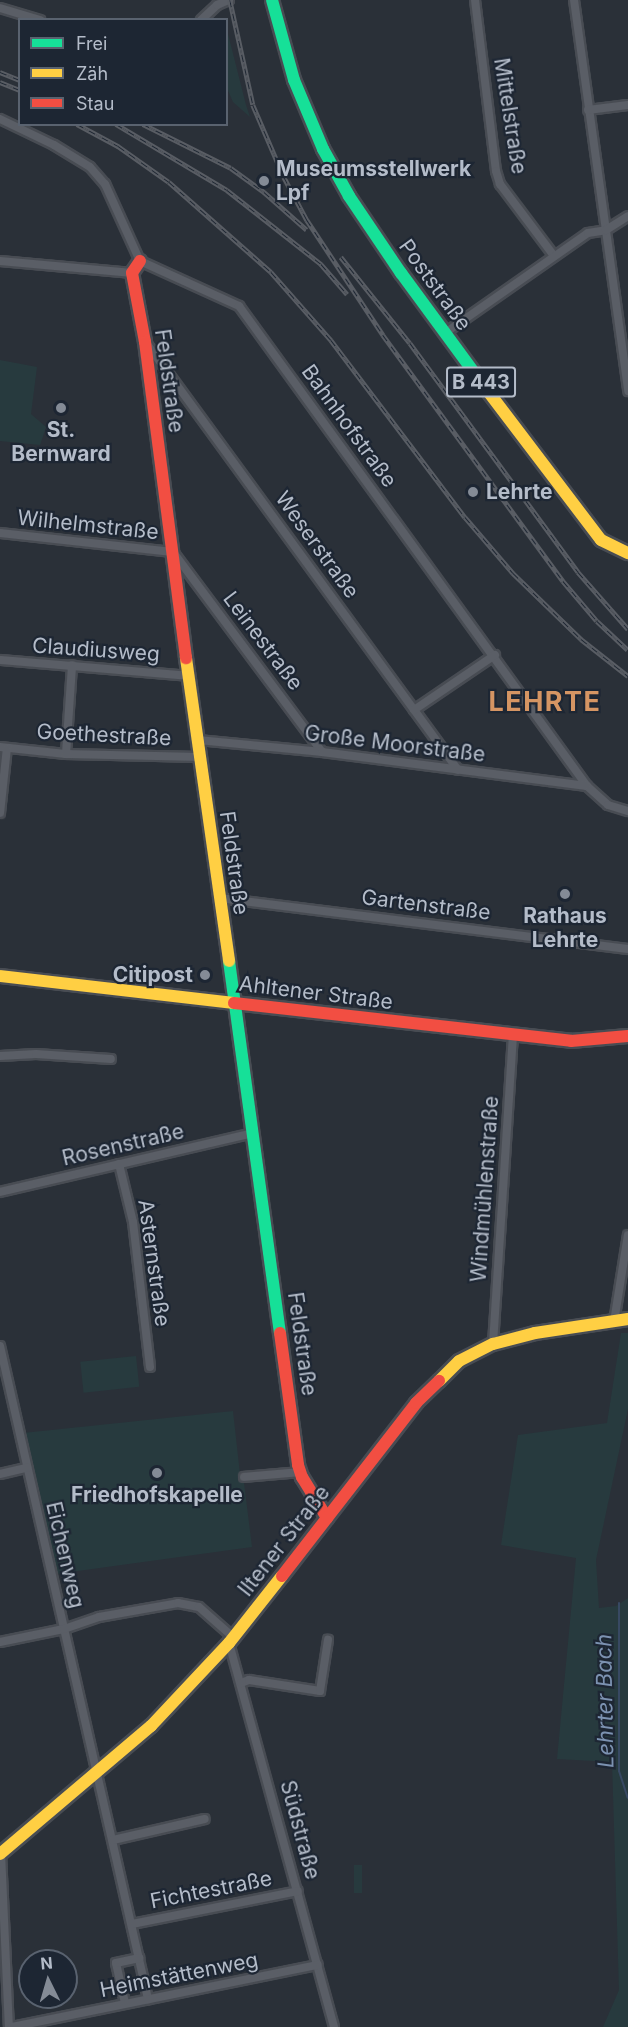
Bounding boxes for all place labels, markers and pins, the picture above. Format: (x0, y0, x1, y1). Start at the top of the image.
place label: Museumsstellwerk Lpf (276, 156, 471, 206)
marker: Museumsstellwerk Lpf (257, 174, 271, 188)
marker: St. Bernward (54, 401, 68, 415)
place label: St. Bernward (11, 417, 111, 467)
place label: Lehrte (486, 479, 552, 505)
marker: Lehrte (464, 483, 482, 501)
marker: Rathaus Lehrte (558, 887, 572, 901)
place label: Rathaus Lehrte (523, 903, 607, 953)
place label: Citipost (113, 962, 193, 988)
marker: Citipost (198, 968, 212, 982)
marker: Friedhofskapelle (150, 1466, 164, 1480)
place label: Friedhofskapelle (71, 1482, 243, 1508)

